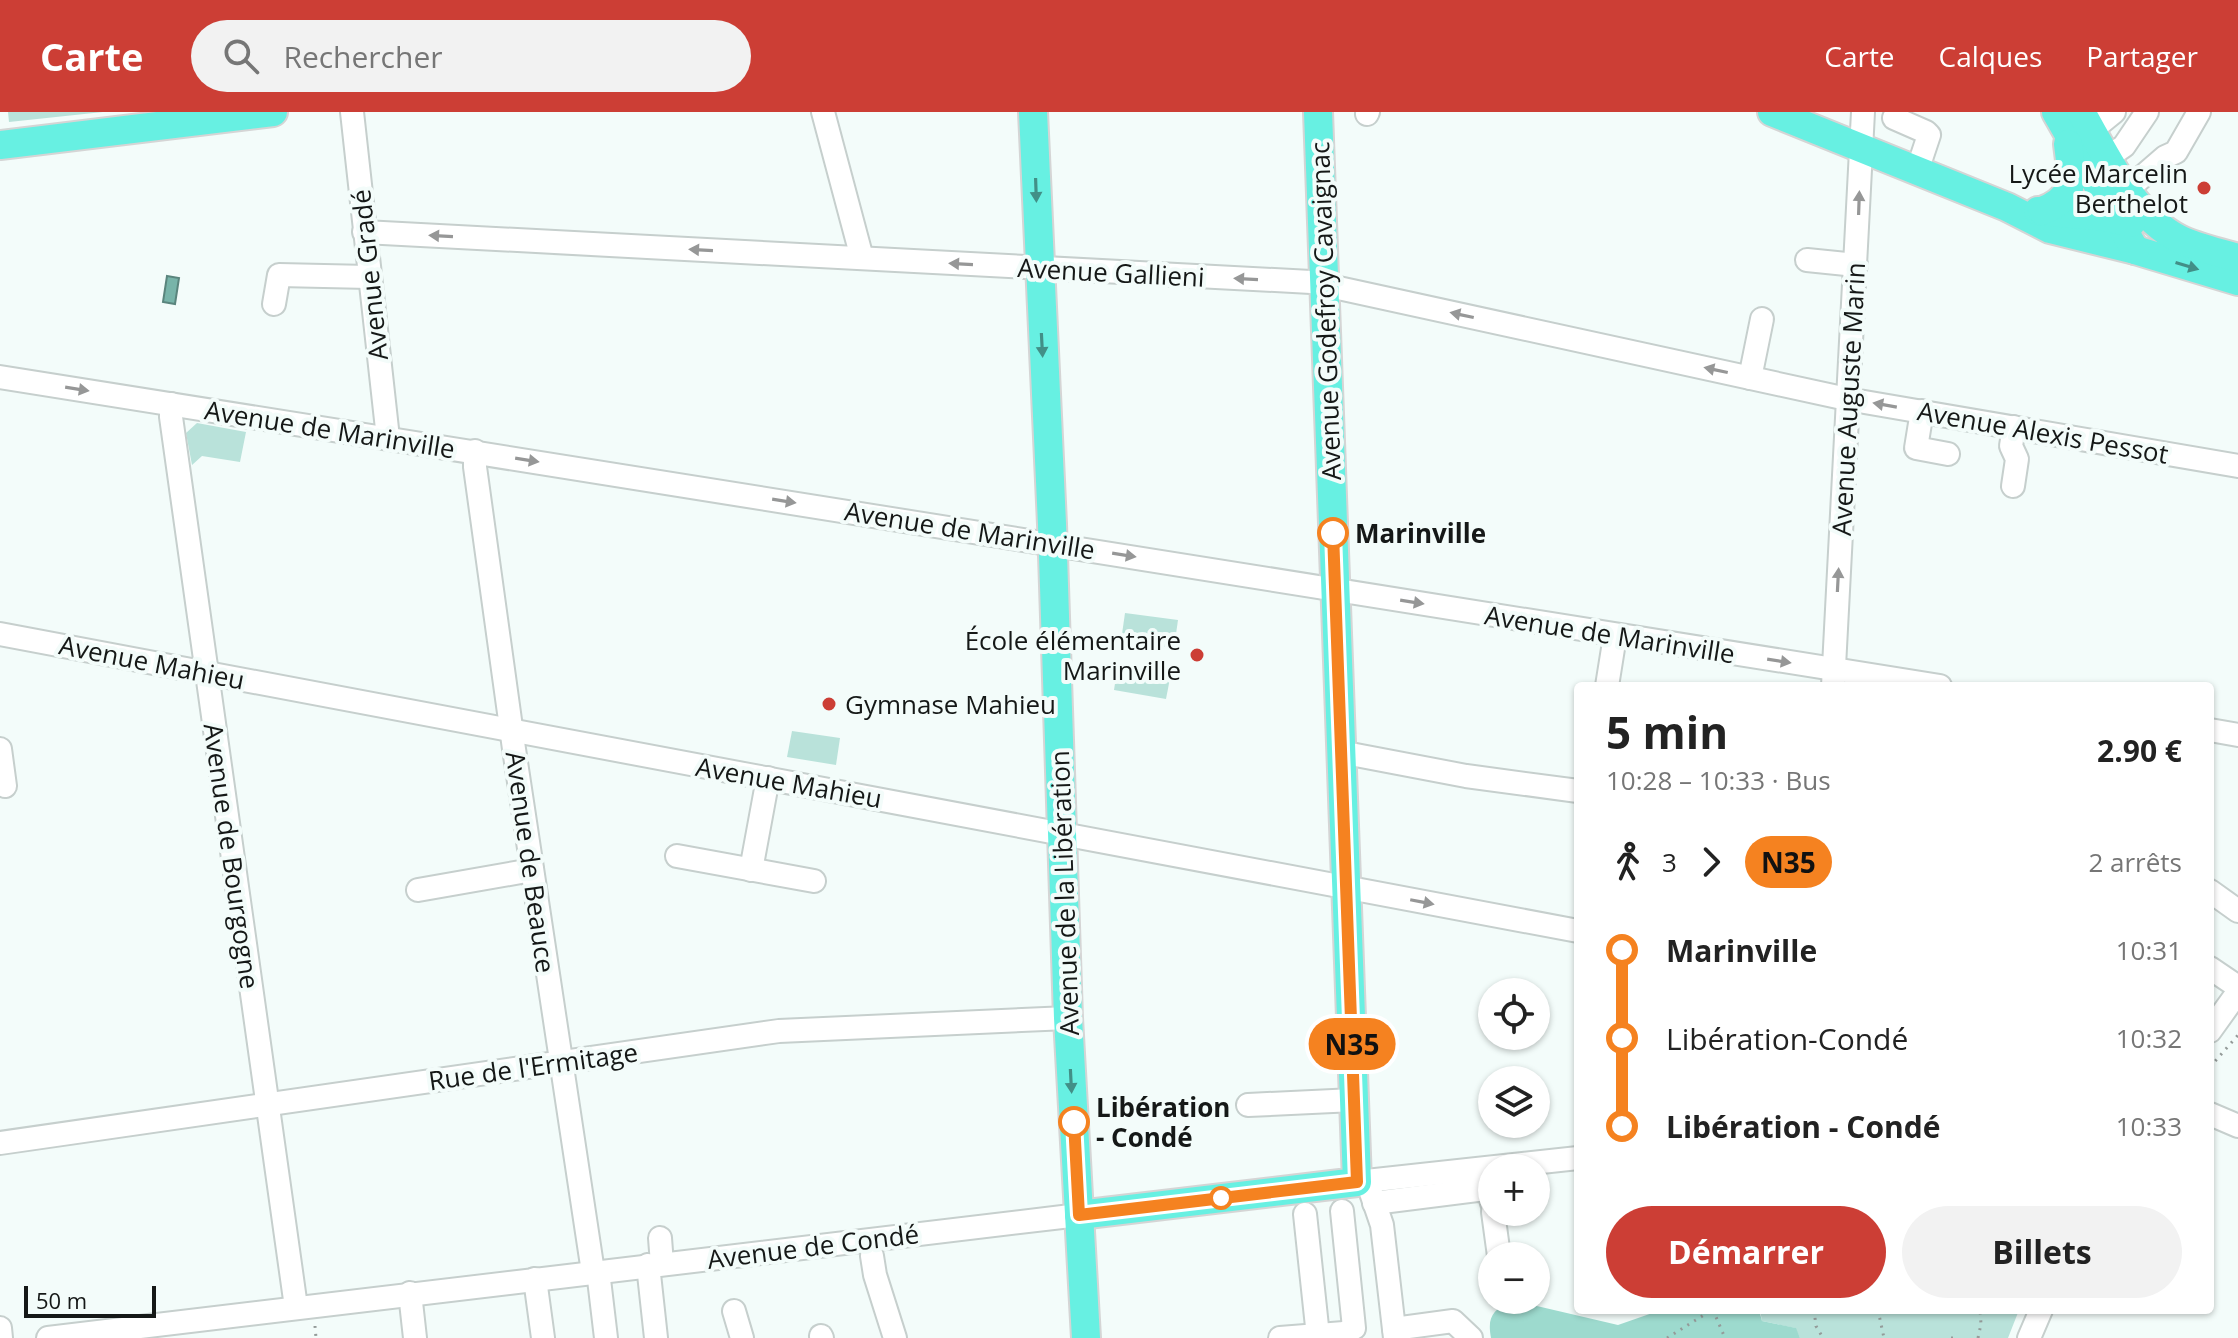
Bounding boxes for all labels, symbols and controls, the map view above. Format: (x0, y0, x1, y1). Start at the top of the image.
search box (191, 20, 751, 92)
text: Carte (40, 30, 143, 82)
icon: search (219, 34, 263, 78)
text: Rechercher (283, 36, 443, 77)
text: Carte (1824, 37, 1895, 75)
text: Calques (1939, 37, 2042, 75)
text: Partager (2086, 37, 2198, 75)
street label: Avenue Godefroy Cavaignac (1301, 141, 1349, 481)
place label: Lycée Marcelin Berthelot (2008, 155, 2188, 221)
one-way arrow (1029, 178, 1042, 203)
marker: Lycée Marcelin Berthelot (2195, 179, 2213, 197)
street label: Avenue Gradé (342, 188, 396, 362)
one-way arrow (1852, 190, 1865, 215)
one-way arrow (428, 230, 453, 243)
one-way arrow (688, 243, 713, 256)
street label: Avenue Gallieni (1016, 249, 1206, 295)
one-way arrow (948, 257, 973, 270)
one-way arrow (2175, 260, 2199, 273)
street label: Avenue Auguste Marin (1823, 261, 1873, 537)
one-way arrow (1234, 272, 1259, 285)
one-way arrow (1449, 308, 1474, 321)
one-way arrow (1036, 333, 1049, 358)
one-way arrow (1703, 363, 1728, 376)
one-way arrow (65, 383, 90, 396)
street label: Avenue de Marinville (202, 391, 458, 467)
street label: Avenue Alexis Pessot (1915, 392, 2171, 472)
one-way arrow (1872, 399, 1897, 411)
one-way arrow (515, 454, 540, 467)
street label: Avenue de Marinville (842, 492, 1098, 568)
one-way arrow (772, 495, 797, 508)
place label: Marinville (1355, 515, 1486, 551)
marker: Marinville (1318, 518, 1348, 548)
one-way arrow (1112, 549, 1137, 561)
one-way arrow (1832, 567, 1845, 592)
one-way arrow (1400, 596, 1425, 608)
street label: Avenue de Marinville (1482, 596, 1738, 672)
place label: École élémentaire Marinville (965, 622, 1181, 688)
street label: Avenue Mahieu (56, 626, 248, 698)
marker: École élémentaire Marinville (1188, 646, 1206, 664)
one-way arrow (1767, 655, 1792, 668)
place label: Gymnase Mahieu (845, 686, 1056, 722)
marker: Gymnase Mahieu (820, 695, 838, 713)
text: 5 min (1606, 702, 1728, 762)
street label: Avenue de Bourgogne (196, 721, 268, 991)
text: 2.90 € (2097, 730, 2182, 771)
street label: Avenue Mahieu (693, 748, 885, 816)
street label: Avenue de Beauce (498, 749, 564, 975)
street label: Avenue de la Libération (1041, 750, 1087, 1036)
text: 10:28 – 10:33 · Bus (1606, 762, 1831, 798)
icon: walk (1606, 840, 1650, 884)
icon: forward (1689, 840, 1733, 884)
text: N35 (1761, 843, 1816, 881)
text: 3 (1662, 844, 1677, 880)
text: 2 arrêts (2088, 844, 2182, 880)
one-way arrow (1409, 896, 1434, 908)
text: Marinville (1666, 930, 1817, 971)
text: 10:31 (2116, 932, 2182, 968)
map controls (1478, 978, 1550, 1314)
button: locate (1478, 978, 1550, 1050)
line badge: N35 (1306, 1018, 1398, 1070)
text: Libération-Condé (1666, 1018, 1908, 1059)
text: 10:32 (2116, 1020, 2182, 1056)
text: N35 (1325, 1025, 1379, 1063)
street label: Rue de l'Ermitage (426, 1033, 640, 1099)
button: layers (1478, 1066, 1550, 1138)
one-way arrow (1065, 1069, 1078, 1094)
place label: Libération - Condé (1096, 1089, 1230, 1155)
text: Libération - Condé (1666, 1106, 1940, 1147)
marker: Libération - Condé (1059, 1107, 1089, 1137)
text: 10:33 (2116, 1108, 2182, 1144)
button: + (1478, 1154, 1550, 1226)
unlabelled marker (1210, 1187, 1232, 1209)
button: Démarrer (1606, 1206, 1886, 1298)
button: Billets (1902, 1206, 2182, 1298)
street label: Avenue de Condé (705, 1215, 921, 1277)
button: − (1478, 1242, 1550, 1314)
scale bar (24, 1282, 156, 1318)
text: 50 m (36, 1285, 87, 1315)

